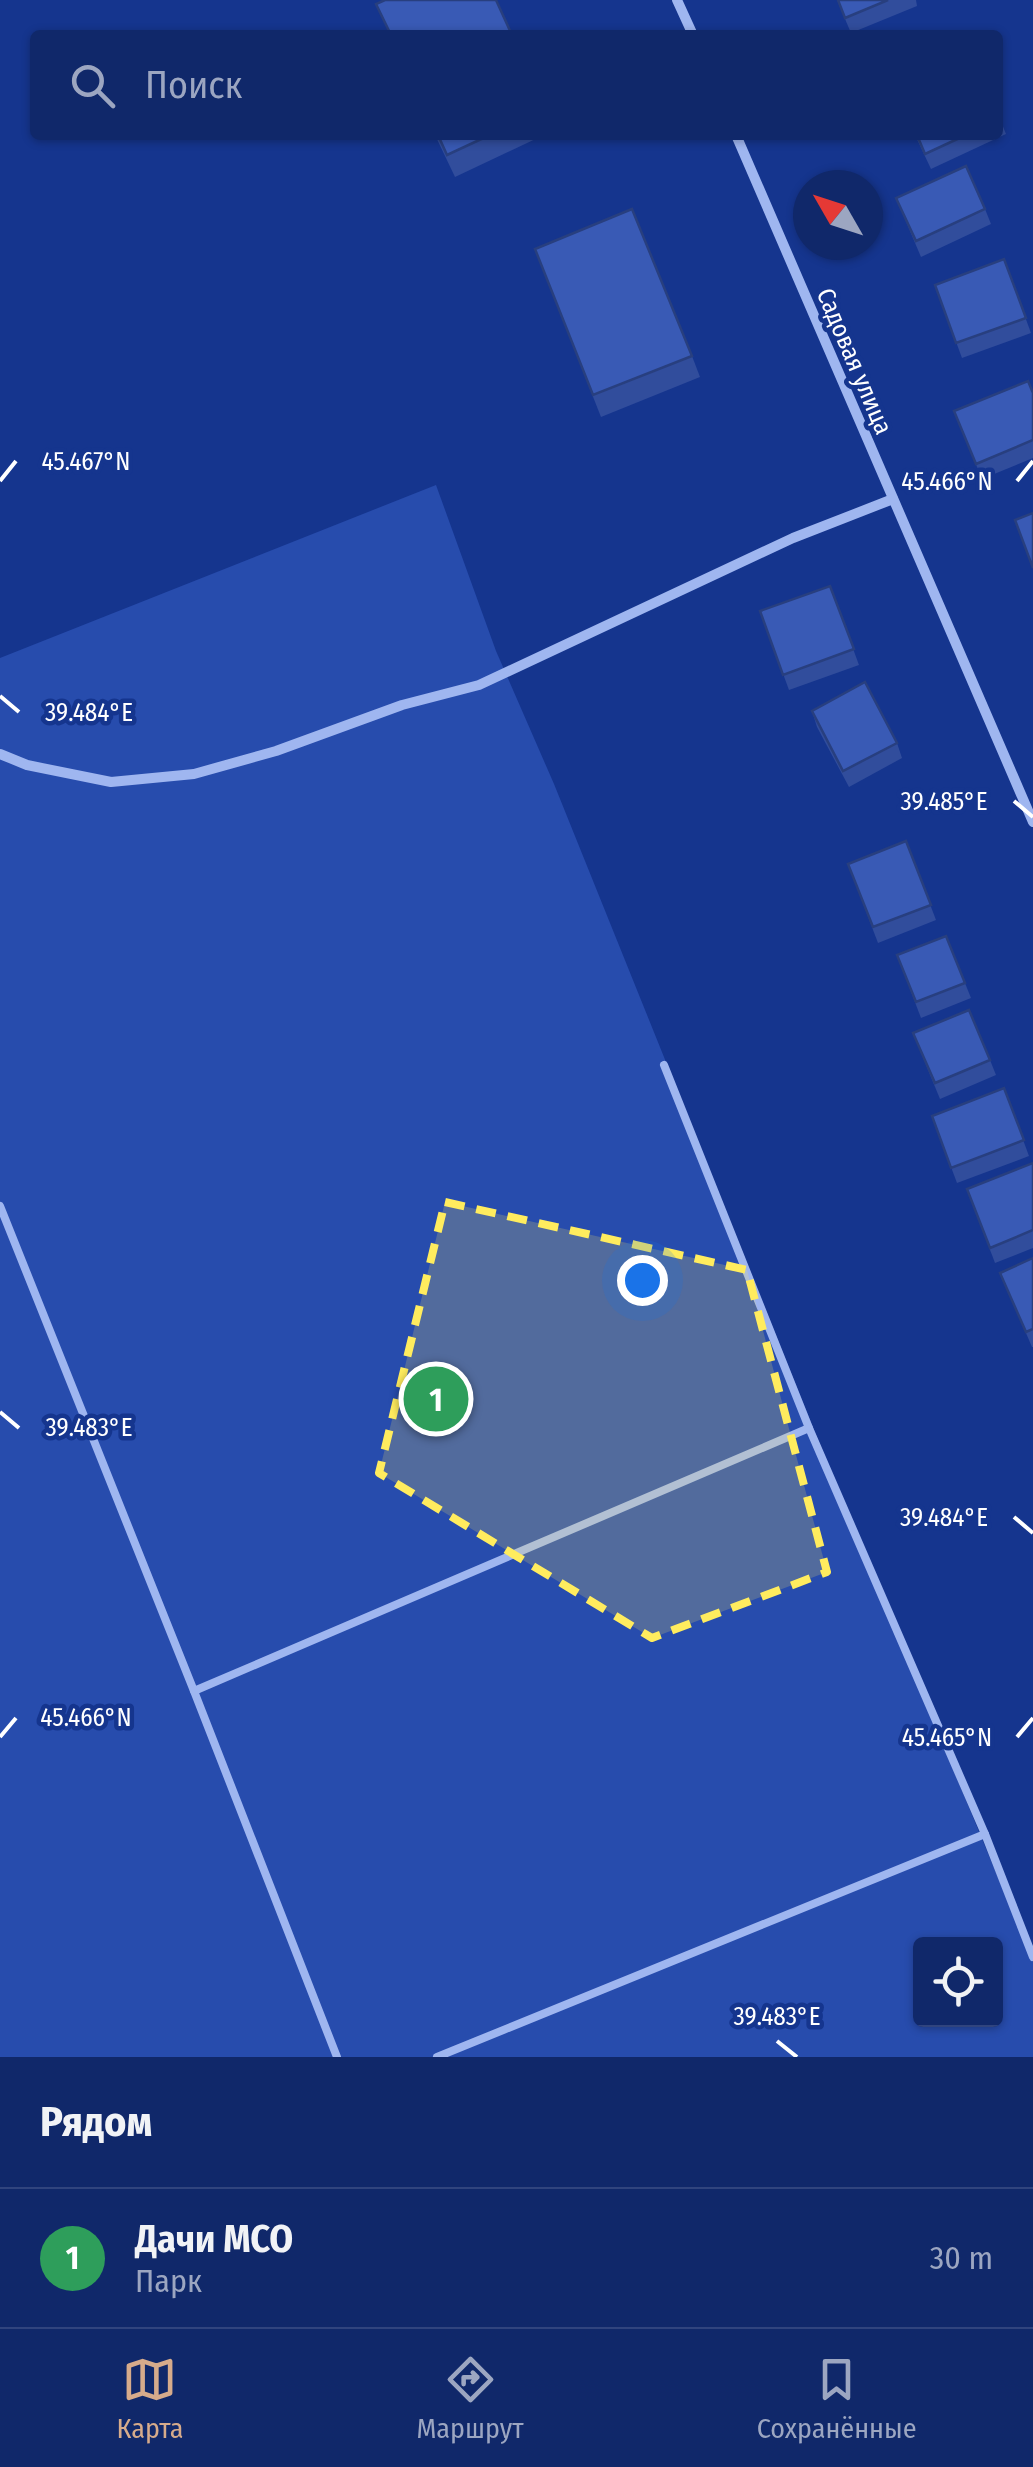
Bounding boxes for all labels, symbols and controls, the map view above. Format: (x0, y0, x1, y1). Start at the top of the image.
search box (30, 30, 1003, 140)
icon: search (65, 58, 120, 113)
text: Поиск (145, 62, 242, 108)
north arrow (793, 170, 883, 260)
street label: Садовая улица (810, 284, 898, 439)
text: 45.467°N (41, 447, 131, 477)
text: 45.466°N (901, 467, 993, 497)
text: 39.484°E (45, 698, 133, 728)
text: 39.485°E (901, 787, 987, 817)
your location (617, 1255, 668, 1306)
pin: 1 (404, 1362, 468, 1436)
text: 39.483°E (46, 1413, 132, 1443)
text: 39.484°E (900, 1503, 988, 1533)
text: 45.466°N (40, 1703, 132, 1733)
text: 45.465°N (902, 1723, 992, 1753)
map controls (913, 1937, 1003, 2027)
button: locate (913, 1937, 1003, 2027)
text: 39.483°E (734, 2002, 820, 2032)
text: Рядом (40, 2097, 152, 2147)
text: Дачи МСО (135, 2216, 293, 2262)
text: 1 (66, 2239, 79, 2277)
text: 30 m (930, 2239, 993, 2277)
text: Парк (135, 2262, 202, 2300)
tab: Карта (117, 2352, 183, 2445)
tab: Маршрут (416, 2352, 524, 2445)
tab: Сохранённые (757, 2352, 916, 2445)

